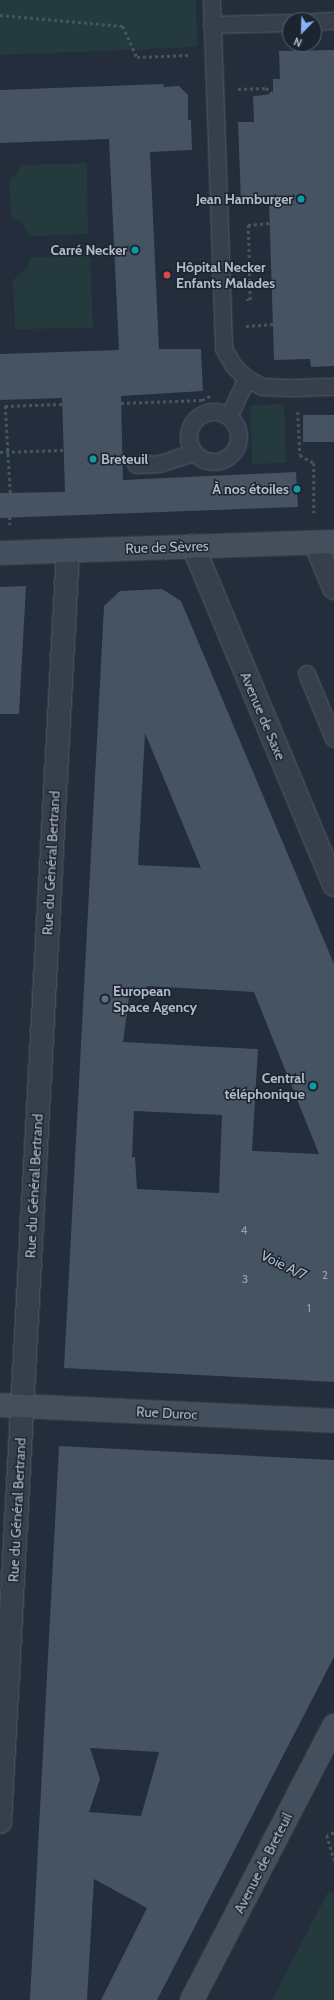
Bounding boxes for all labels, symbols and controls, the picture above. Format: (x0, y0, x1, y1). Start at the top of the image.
north arrow (282, 12, 322, 52)
text: N (291, 34, 304, 50)
place label: Jean Hamburger (196, 191, 293, 207)
marker: Jean Hamburger (296, 194, 306, 204)
place label: Carré Necker (50, 242, 127, 258)
marker: Carré Necker (130, 245, 140, 255)
place label: Hôpital Necker Enfants Malades (176, 259, 275, 292)
marker: Hôpital Necker Enfants Malades (161, 269, 173, 281)
place label: Breteuil (101, 451, 148, 467)
marker: Breteuil (88, 454, 98, 464)
place label: À nos étoiles (212, 481, 289, 497)
marker: À nos étoiles (292, 484, 302, 494)
street label: Rue de Sèvres (125, 537, 209, 557)
street label: Avenue de Saxe (237, 669, 289, 763)
street label: Rue du Général Bertrand (39, 790, 63, 936)
place label: European Space Agency (113, 983, 197, 1016)
marker: European Space Agency (100, 994, 110, 1004)
place label: Central téléphonique (224, 1070, 305, 1102)
marker: Central téléphonique (308, 1081, 318, 1091)
street label: Rue du Général Bertrand (22, 1113, 46, 1259)
house number: 4 (241, 1223, 247, 1237)
street label: Voie A/7 (258, 1247, 310, 1283)
house number: 2 (322, 1268, 328, 1282)
house number: 3 (242, 1272, 248, 1286)
house number: 1 (307, 1301, 311, 1315)
street label: Rue Duroc (136, 1403, 198, 1423)
street label: Rue du Général Bertrand (5, 1437, 29, 1583)
street label: Avenue de Breteuil (230, 1810, 296, 1916)

